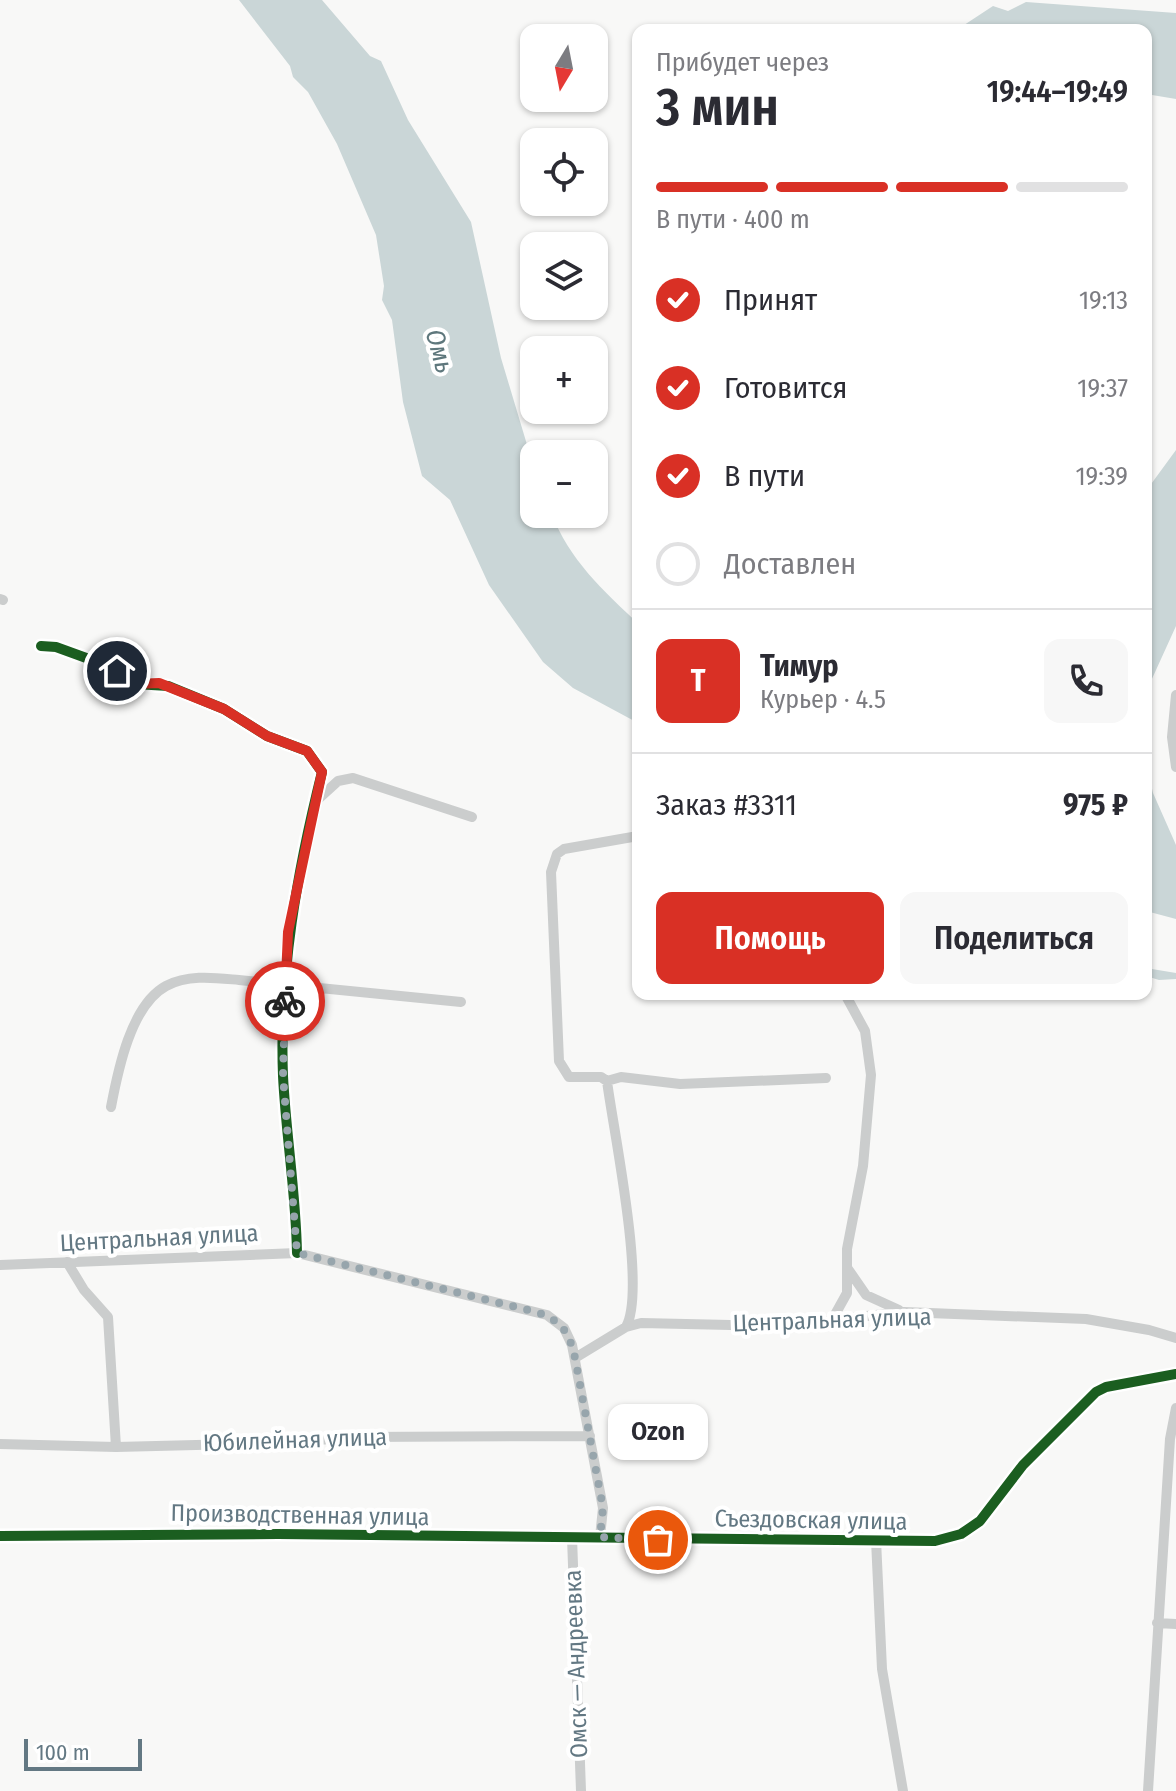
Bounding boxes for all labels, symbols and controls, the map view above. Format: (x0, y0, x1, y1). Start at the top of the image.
north arrow (520, 24, 608, 112)
map controls (520, 24, 608, 528)
text: Прибудет через (656, 47, 829, 78)
text: 19:44–19:49 (987, 74, 1128, 110)
text: 3 мин (656, 76, 779, 139)
button: locate (520, 128, 608, 216)
text: В пути · 400 m (656, 204, 810, 235)
button: layers (520, 232, 608, 320)
icon: check (656, 278, 700, 322)
text: Принят (724, 282, 817, 318)
text: 19:13 (1079, 285, 1128, 316)
water label: Омь (419, 326, 460, 376)
button: + (520, 336, 608, 424)
icon: check (656, 366, 700, 410)
text: Готовится (724, 370, 847, 406)
text: 19:37 (1077, 373, 1128, 404)
button: − (520, 440, 608, 528)
icon: check (656, 454, 700, 498)
text: В пути (724, 458, 805, 494)
text: 19:39 (1075, 461, 1128, 492)
text: Доставлен (724, 546, 856, 582)
pin (83, 637, 151, 705)
button: phone (1044, 639, 1128, 723)
text: Тимур (760, 648, 839, 684)
icon: home (95, 649, 139, 693)
text: Т (691, 663, 705, 699)
text: Курьер · 4.5 (760, 684, 886, 715)
text: Заказ #3311 (656, 787, 797, 823)
text: 975 ₽ (1063, 787, 1128, 823)
button: Помощь (656, 892, 884, 984)
button: Поделиться (900, 892, 1128, 984)
courier (245, 961, 325, 1041)
icon: bike (263, 979, 307, 1023)
street label: Центральная улица (59, 1219, 259, 1257)
street label: Центральная улица (732, 1303, 932, 1337)
callout: Ozon (608, 1404, 708, 1460)
text: Ozon (631, 1416, 685, 1447)
street label: Юбилейная улица (202, 1423, 388, 1457)
street label: Производственная улица (170, 1499, 430, 1531)
street label: Съездовская улица (714, 1504, 908, 1536)
pin (624, 1506, 692, 1574)
icon: bag (636, 1518, 680, 1562)
street label: Омск — Андреевка (559, 1569, 593, 1759)
scale bar (24, 1735, 142, 1771)
text: 100 m (36, 1739, 90, 1766)

